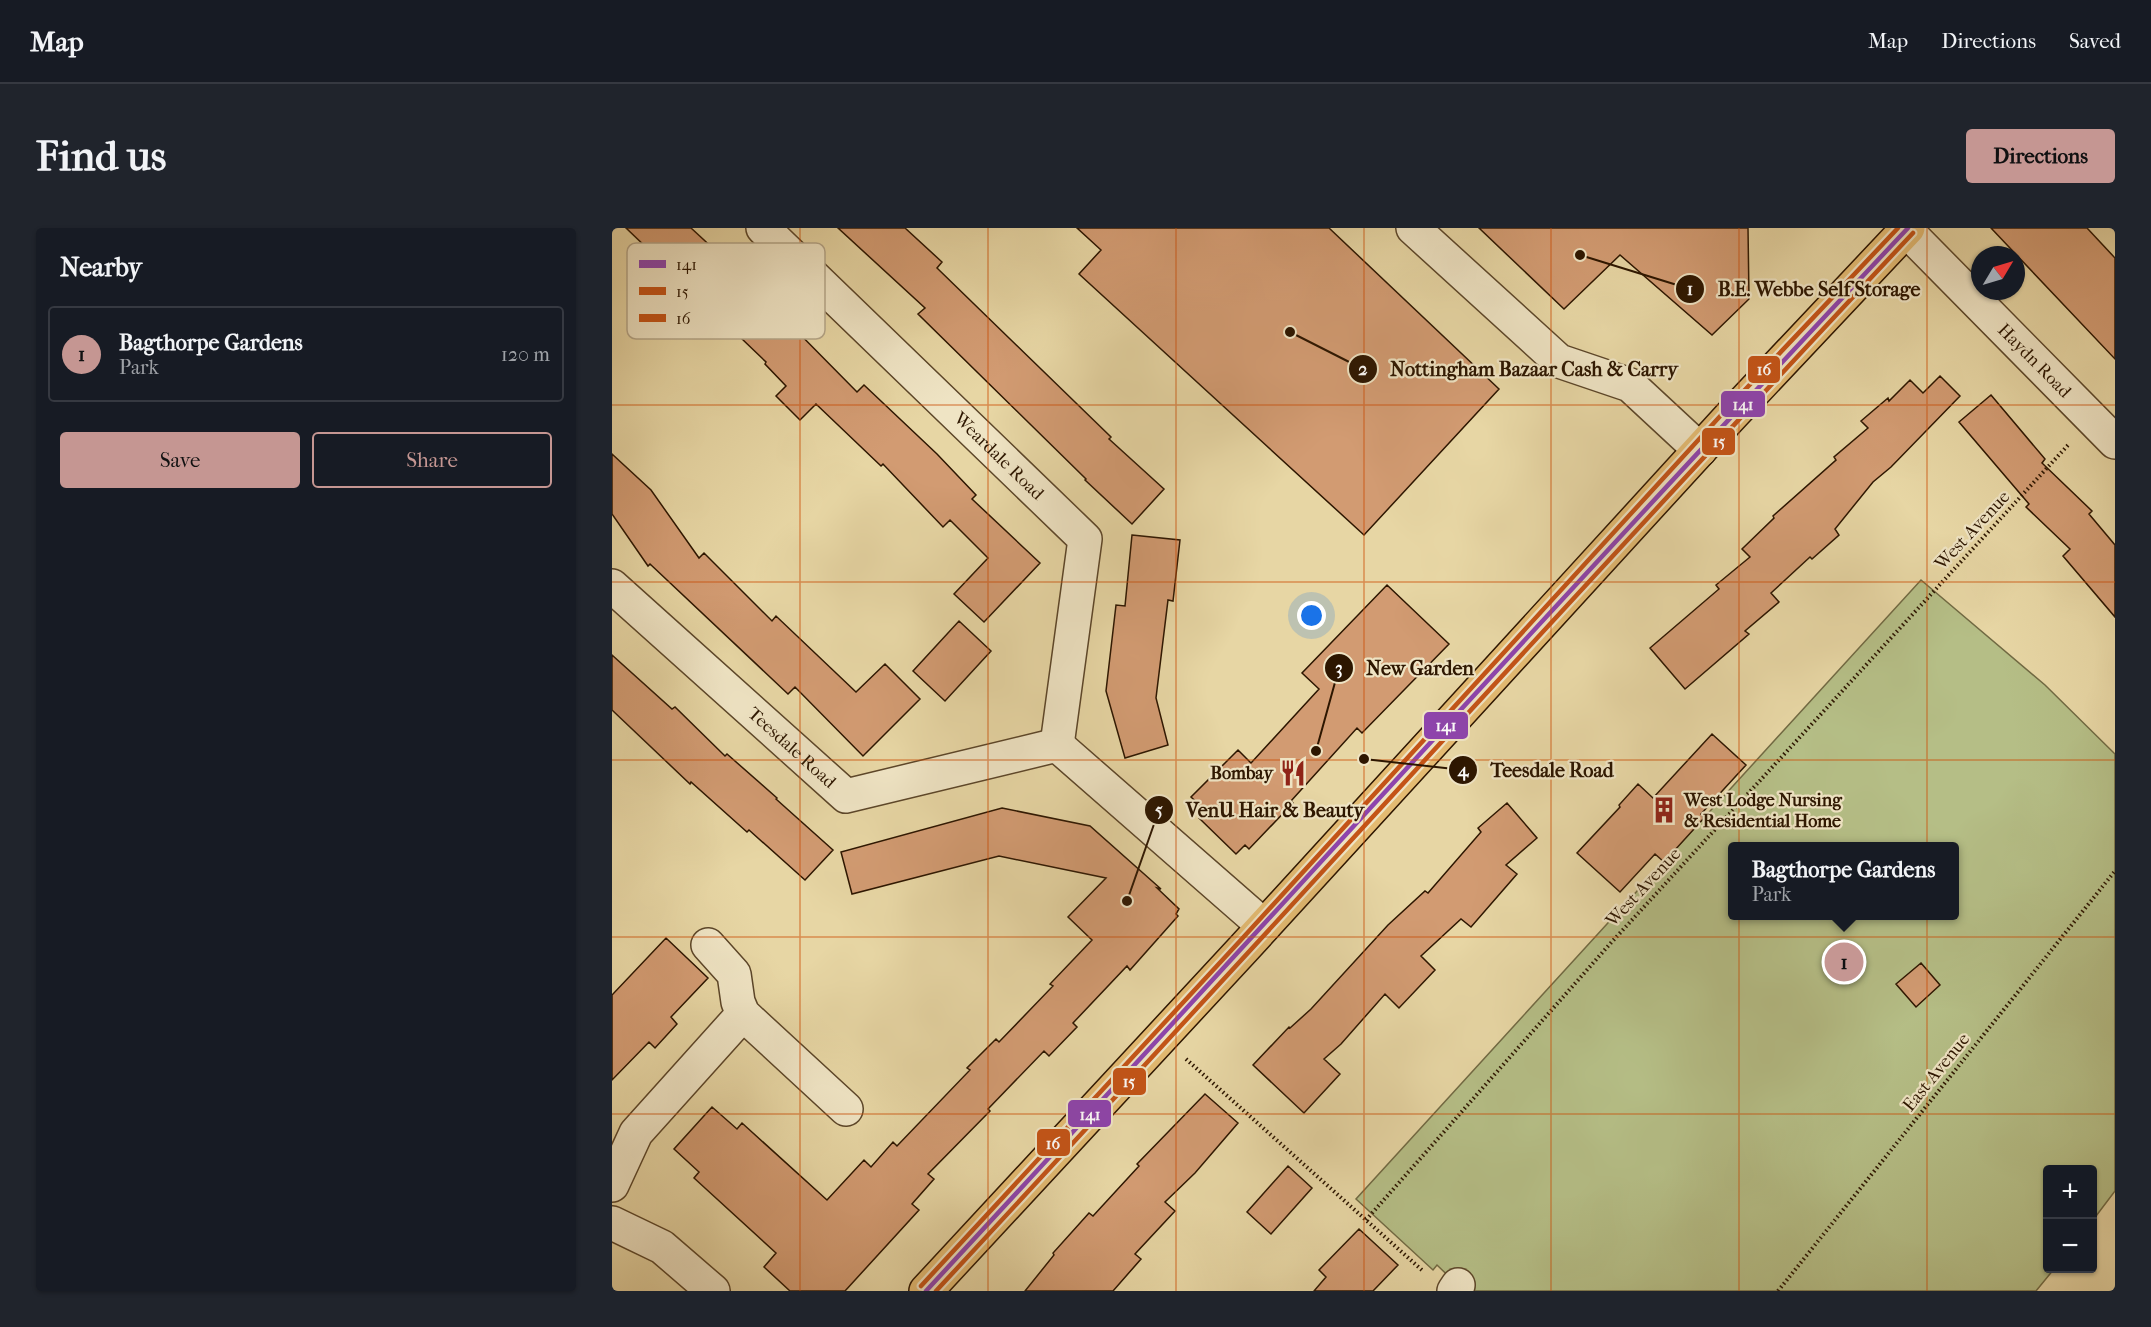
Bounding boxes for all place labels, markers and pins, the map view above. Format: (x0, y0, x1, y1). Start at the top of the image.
callout: B.E. Webbe Self Storage (1675, 270, 1932, 308)
callout: Nottingham Bazaar Cash & Carry (1348, 350, 1690, 388)
callout: New Garden (1324, 649, 1486, 687)
callout: Teesdale Road (1448, 751, 1626, 789)
restaurant icon: Bombay (1278, 758, 1308, 788)
place label: Bombay (1210, 763, 1274, 784)
place label: West Lodge Nursing & Residential Home (1683, 790, 1843, 832)
callout: VenU Hair & Beauty (1144, 791, 1376, 829)
building icon: West Lodge Nursing & Residential Home (1649, 795, 1679, 825)
pin: 1 (1824, 940, 1864, 984)

